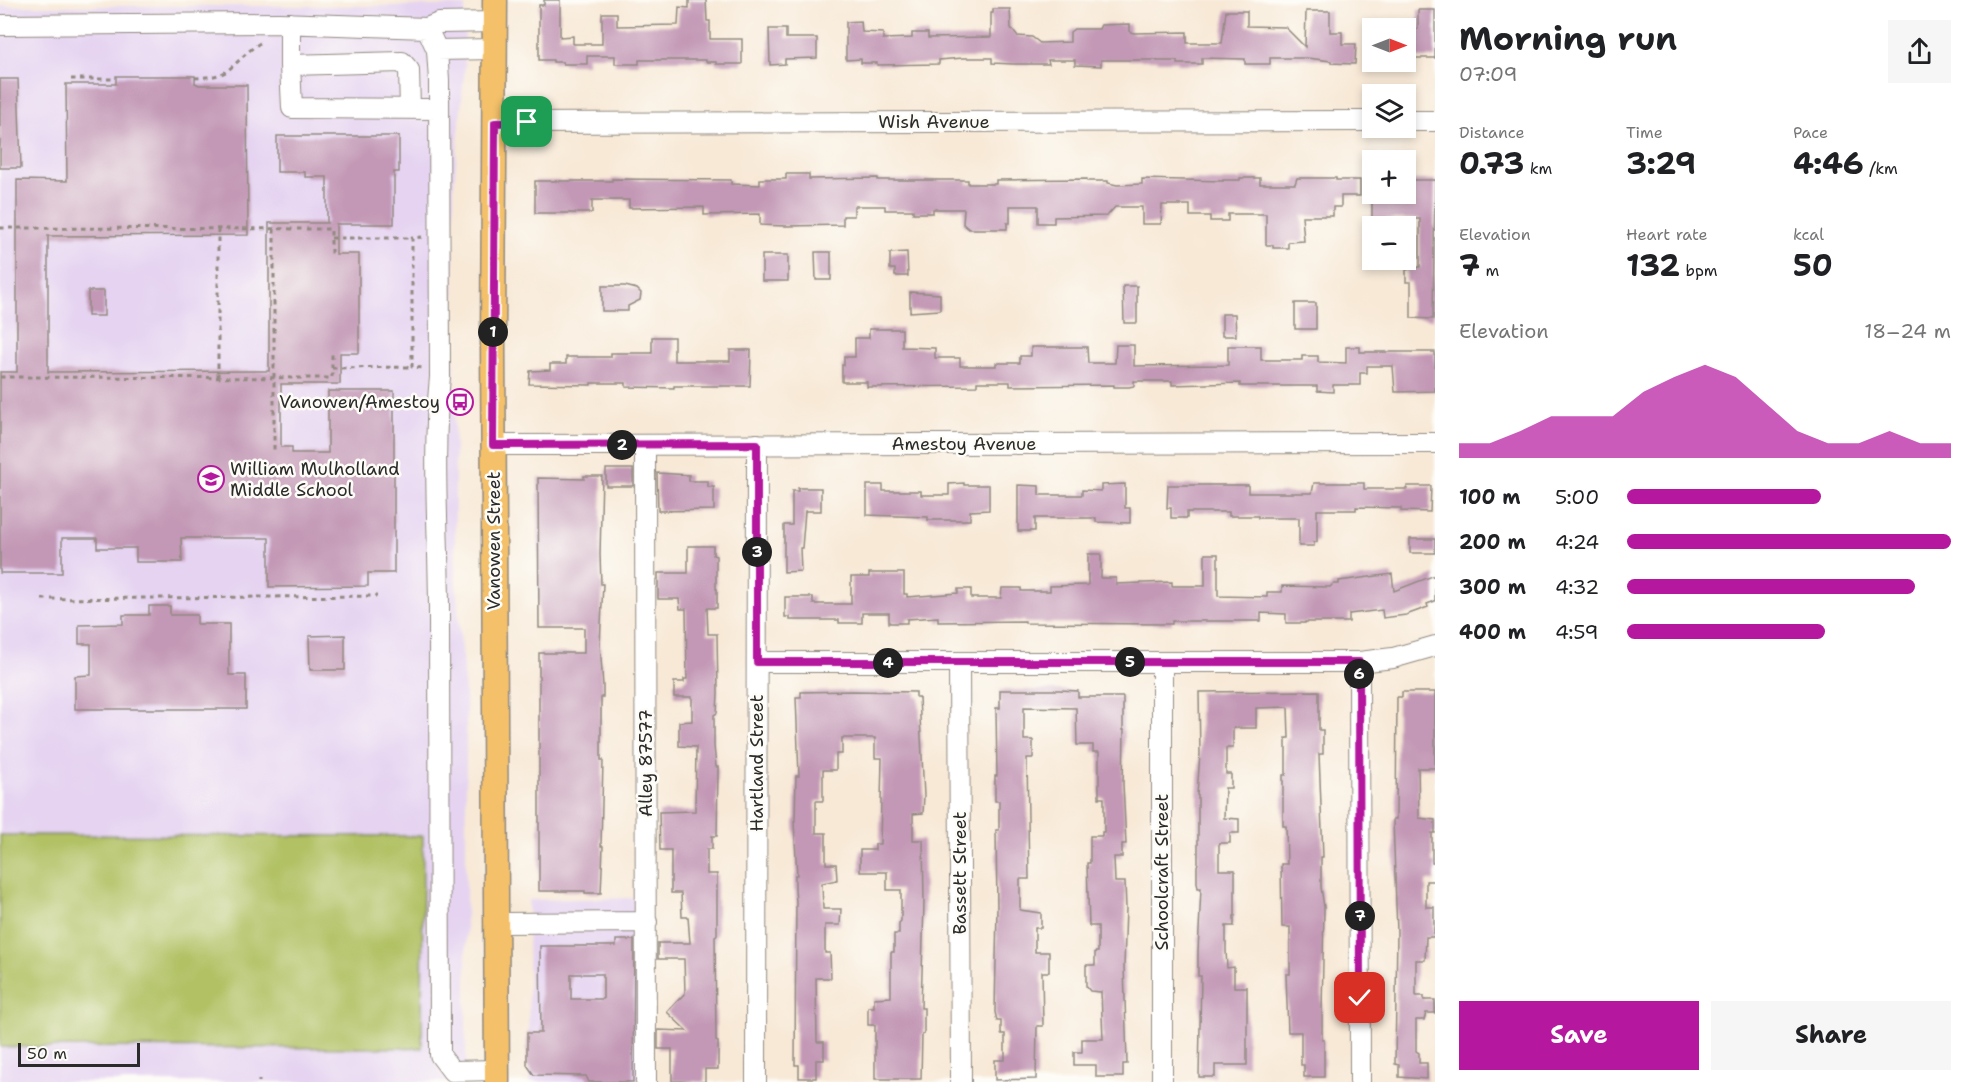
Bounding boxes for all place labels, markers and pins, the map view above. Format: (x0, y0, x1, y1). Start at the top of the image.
pin (501, 96, 552, 147)
pin: 1 (478, 317, 508, 347)
bus stop icon: Vanowen/Amestoy (445, 387, 475, 417)
place label: Vanowen/Amestoy (279, 390, 440, 414)
pin: 2 (607, 430, 637, 460)
place label: William Mulholland Middle School (230, 457, 400, 502)
school or university icon: William Mulholland Middle School (196, 464, 226, 494)
pin: 3 (742, 537, 772, 567)
pin: 5 (1115, 647, 1145, 677)
pin: 4 (873, 648, 903, 678)
pin: 6 (1344, 659, 1374, 689)
pin: 7 (1345, 901, 1375, 931)
pin (1334, 972, 1385, 1023)

